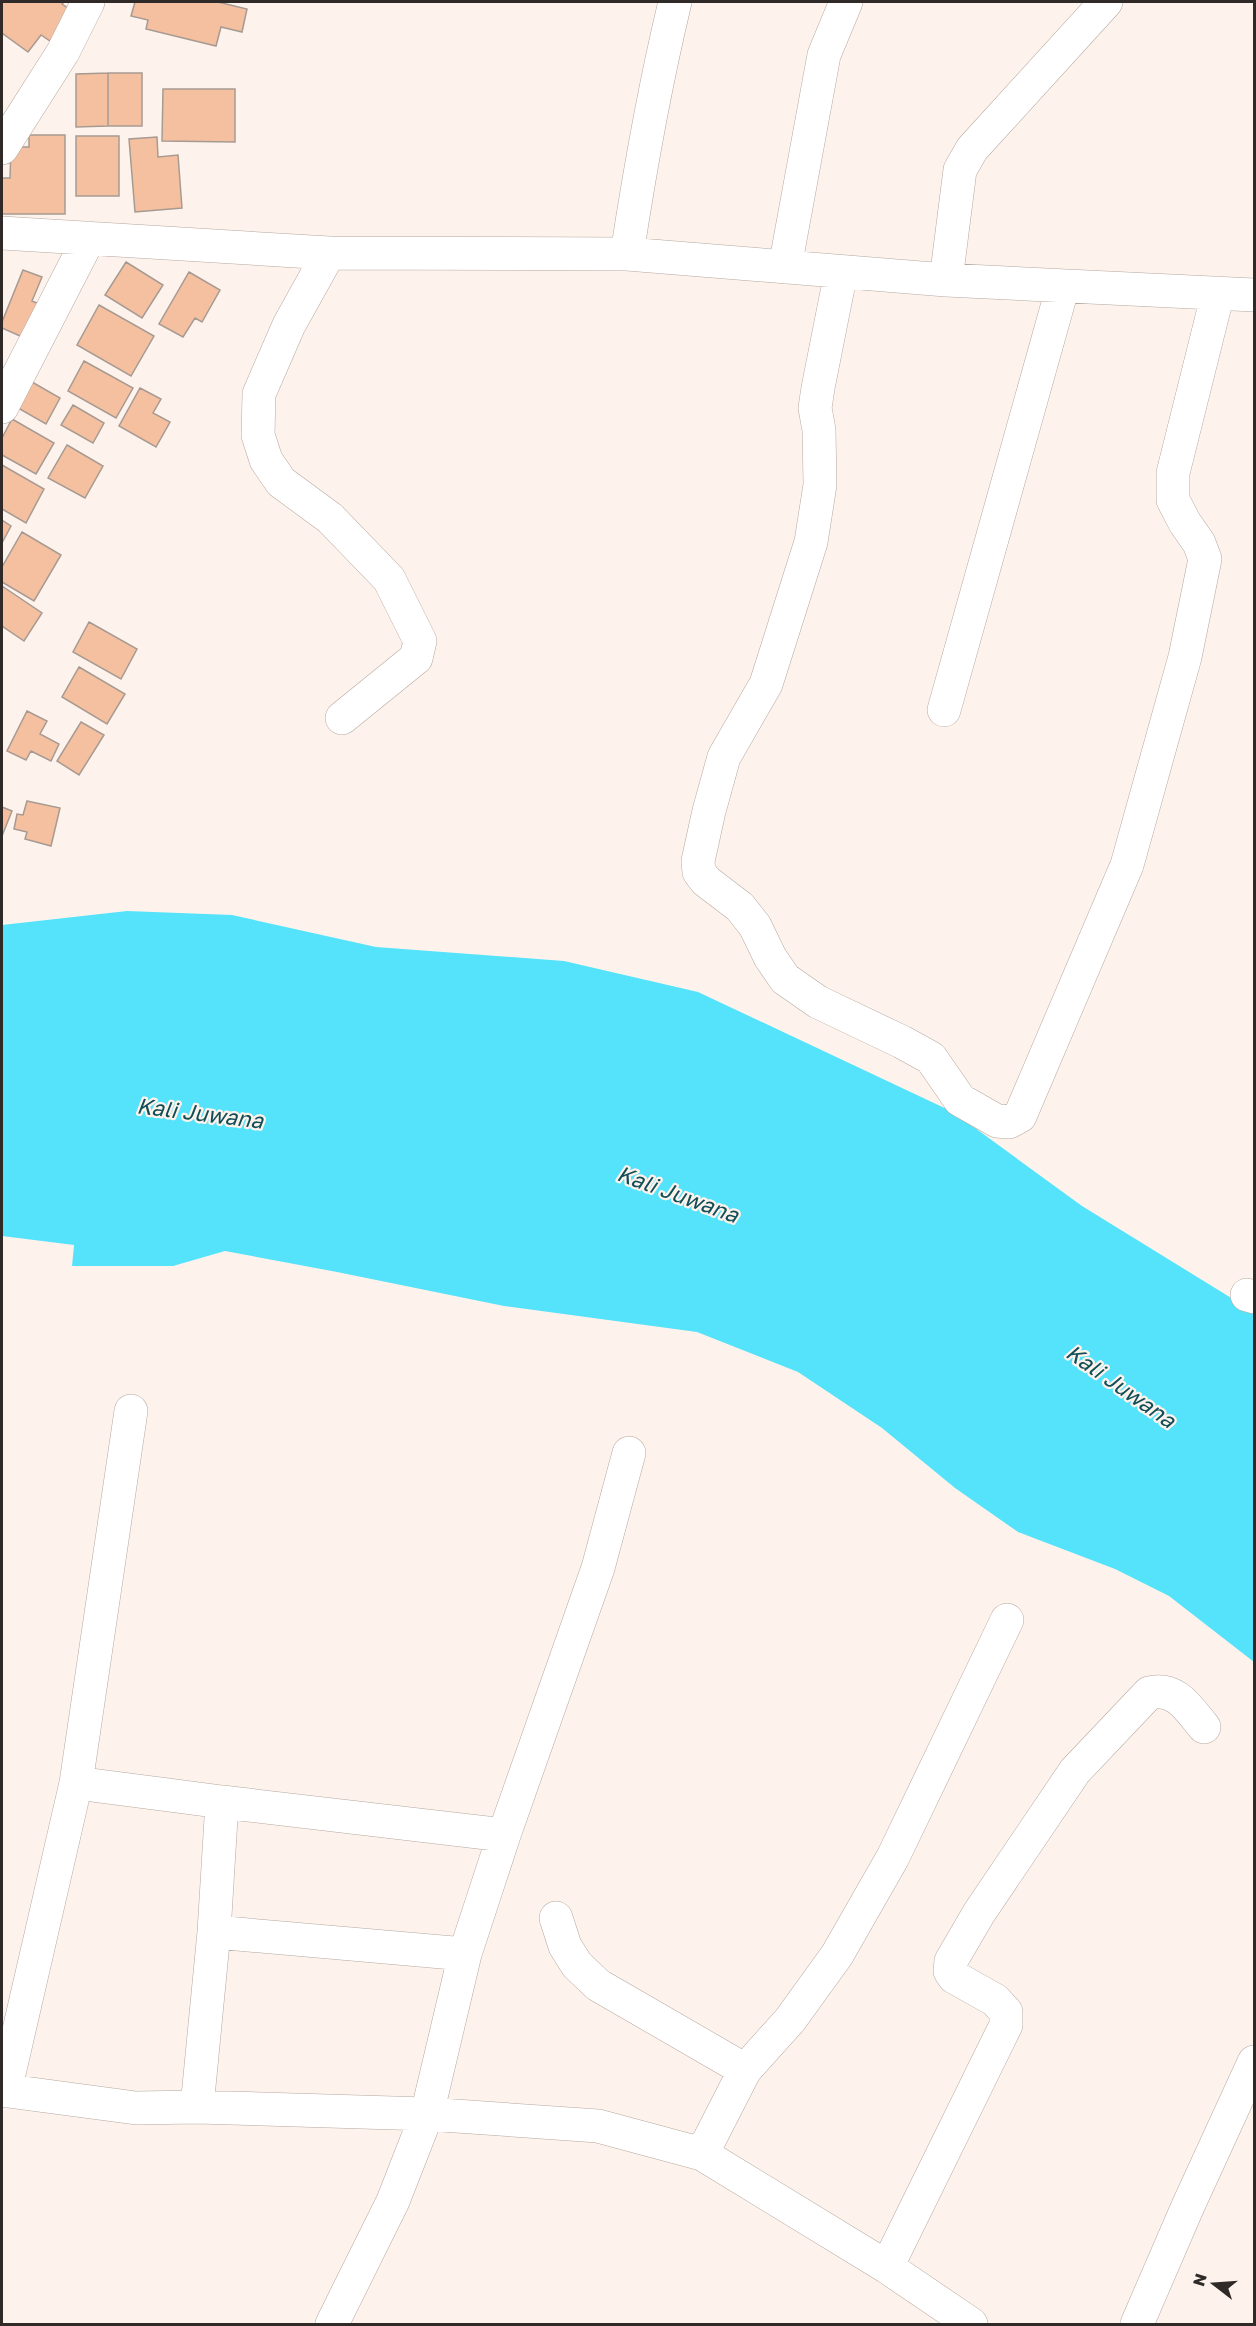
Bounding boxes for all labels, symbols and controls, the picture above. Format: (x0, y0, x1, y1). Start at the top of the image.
water label: Kali Juwana (135, 1091, 266, 1134)
water label: Kali Juwana (614, 1159, 744, 1228)
water label: Kali Juwana (1061, 1338, 1182, 1434)
north arrow (1184, 2254, 1244, 2314)
text: N (1188, 2271, 1211, 2288)

